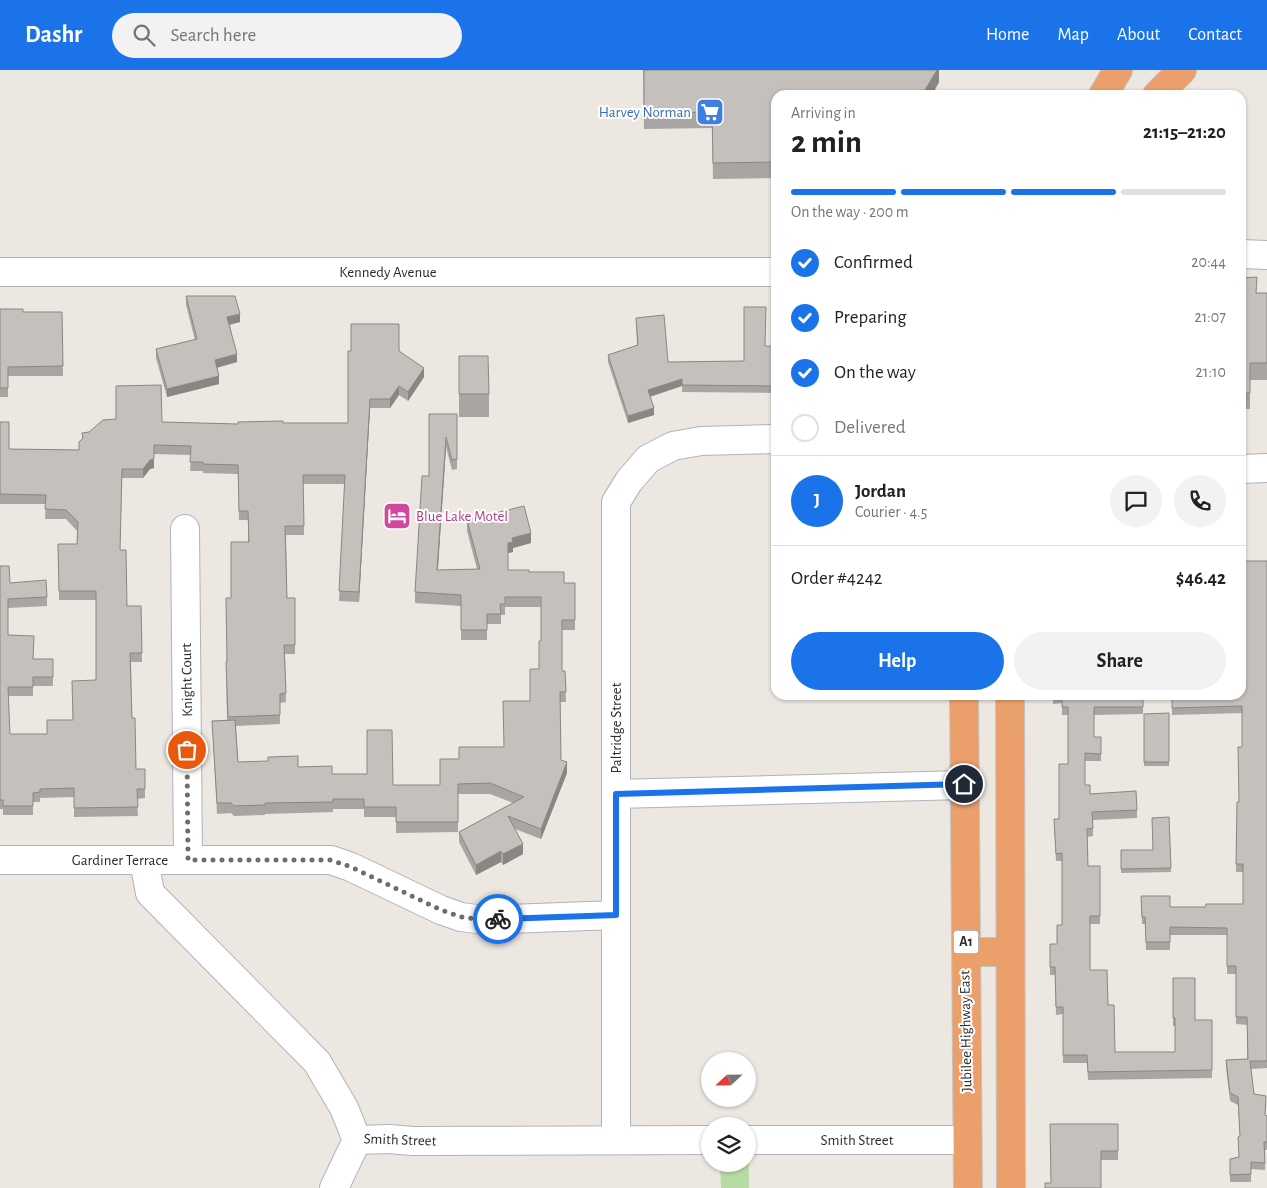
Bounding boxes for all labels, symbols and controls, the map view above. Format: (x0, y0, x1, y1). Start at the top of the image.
search box (112, 13, 462, 58)
icon: search (130, 21, 158, 49)
text: Dashr (25, 23, 82, 47)
text: Search here (170, 26, 256, 45)
text: Home (986, 26, 1029, 44)
text: Map (1057, 26, 1089, 44)
text: About (1117, 26, 1160, 44)
text: Contact (1188, 26, 1242, 44)
supermarket icon: Harvey Norman (695, 97, 725, 127)
place label: Harvey Norman (599, 105, 691, 120)
text: Arriving in (791, 105, 856, 121)
text: 21:15–21:20 (1143, 123, 1226, 142)
text: 2 min (791, 126, 862, 158)
text: On the way · 200 m (791, 204, 909, 220)
icon: check (791, 249, 819, 277)
text: Confirmed (834, 253, 913, 272)
text: 20:44 (1191, 254, 1226, 270)
street label: Kennedy Avenue (339, 265, 437, 280)
icon: check (791, 304, 819, 332)
text: Preparing (834, 308, 907, 327)
text: 21:07 (1194, 309, 1226, 325)
icon: check (791, 359, 819, 387)
text: On the way (834, 363, 916, 382)
text: 21:10 (1196, 364, 1226, 380)
text: Delivered (834, 418, 906, 437)
button: chat (1110, 475, 1162, 527)
button: phone (1174, 475, 1226, 527)
text: Jordan (855, 482, 906, 501)
text: J (814, 491, 820, 510)
hotel icon: Blue Lake Motel (382, 501, 412, 531)
text: Courier · 4.5 (855, 504, 927, 520)
place label: Blue Lake Motel (416, 509, 508, 524)
text: Order #4242 (791, 569, 882, 588)
text: $46.42 (1176, 569, 1226, 588)
button: Help (791, 632, 1004, 690)
button: Share (1014, 632, 1226, 690)
street label: Knight Court (179, 643, 195, 717)
street label: Paltridge Street (609, 682, 624, 774)
pin (166, 729, 208, 771)
icon: bag (173, 736, 201, 764)
pin (943, 763, 985, 805)
icon: home (950, 770, 978, 798)
street label: Gardiner Terrace (72, 853, 168, 868)
courier (473, 894, 523, 944)
icon: bike (484, 905, 512, 933)
road number: A1 (954, 930, 978, 954)
street label: Jubilee Highway East (957, 970, 975, 1092)
north arrow (701, 1052, 756, 1108)
map controls (701, 1052, 756, 1172)
button: layers (701, 1117, 756, 1172)
street label: Smith Street (363, 1131, 437, 1149)
street label: Smith Street (821, 1133, 894, 1148)

